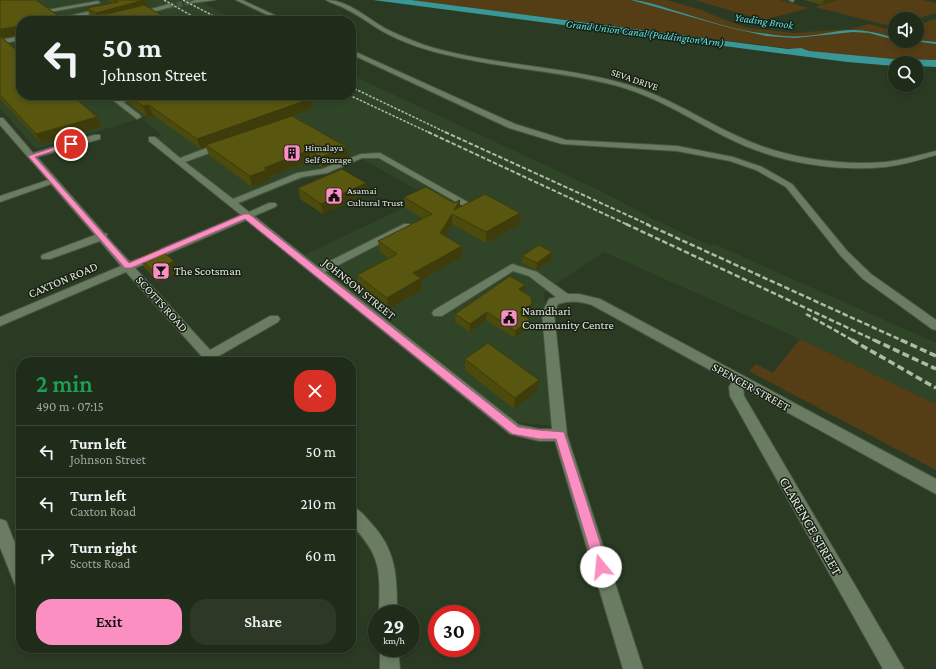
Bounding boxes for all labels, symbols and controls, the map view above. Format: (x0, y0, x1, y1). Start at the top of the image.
water label: Yeading Brook (734, 11, 795, 32)
map controls (888, 12, 924, 92)
button: sound (888, 12, 924, 48)
water label: Grand Union Canal (Paddington Arm) (565, 17, 725, 50)
icon: left (36, 32, 88, 84)
text: 50 m (102, 32, 162, 63)
button: search (888, 56, 924, 92)
text: Johnson Street (102, 65, 207, 85)
street label: SEVA DRIVE (610, 66, 660, 93)
pin (54, 127, 88, 161)
icon: arrive (60, 133, 82, 155)
place label: Himalaya Self Storage (305, 142, 352, 165)
building icon: Himalaya Self Storage (282, 143, 302, 163)
place label: Asamai Cultural Trust (347, 185, 404, 208)
public building icon: Asamai Cultural Trust (324, 186, 344, 206)
street label: JOHNSON STREET (319, 255, 399, 323)
street label: CAXTON ROAD (26, 259, 100, 301)
bar icon: The Scotsman (151, 261, 171, 281)
place label: The Scotsman (174, 264, 242, 278)
street label: SCOTTS ROAD (133, 273, 191, 335)
place label: Namdhari Community Centre (522, 304, 614, 332)
public building icon: Namdhari Community Centre (499, 308, 519, 328)
street label: SPENCER STREET (710, 360, 793, 414)
text: 2 min (36, 370, 93, 397)
button: close (294, 370, 336, 412)
text: 490 m · 07:15 (36, 399, 104, 414)
text: Turn left (70, 436, 126, 452)
icon: left (36, 441, 58, 463)
text: 50 m (306, 444, 336, 460)
text: Johnson Street (70, 452, 146, 467)
street label: CLARENCE STREET (776, 474, 846, 578)
text: Turn left (70, 488, 126, 504)
icon: left (36, 493, 58, 515)
text: 210 m (301, 496, 336, 512)
text: Caxton Road (70, 504, 136, 519)
text: Turn right (70, 540, 137, 556)
icon: right (36, 545, 58, 567)
position arrow (580, 546, 622, 588)
text: 60 m (305, 548, 336, 564)
text: Scotts Road (70, 556, 130, 571)
button: Exit (36, 599, 182, 645)
button: Share (190, 599, 336, 645)
speed limit sign: 30 (428, 605, 480, 657)
text: 29 (383, 615, 405, 637)
text: km/h (383, 635, 405, 646)

